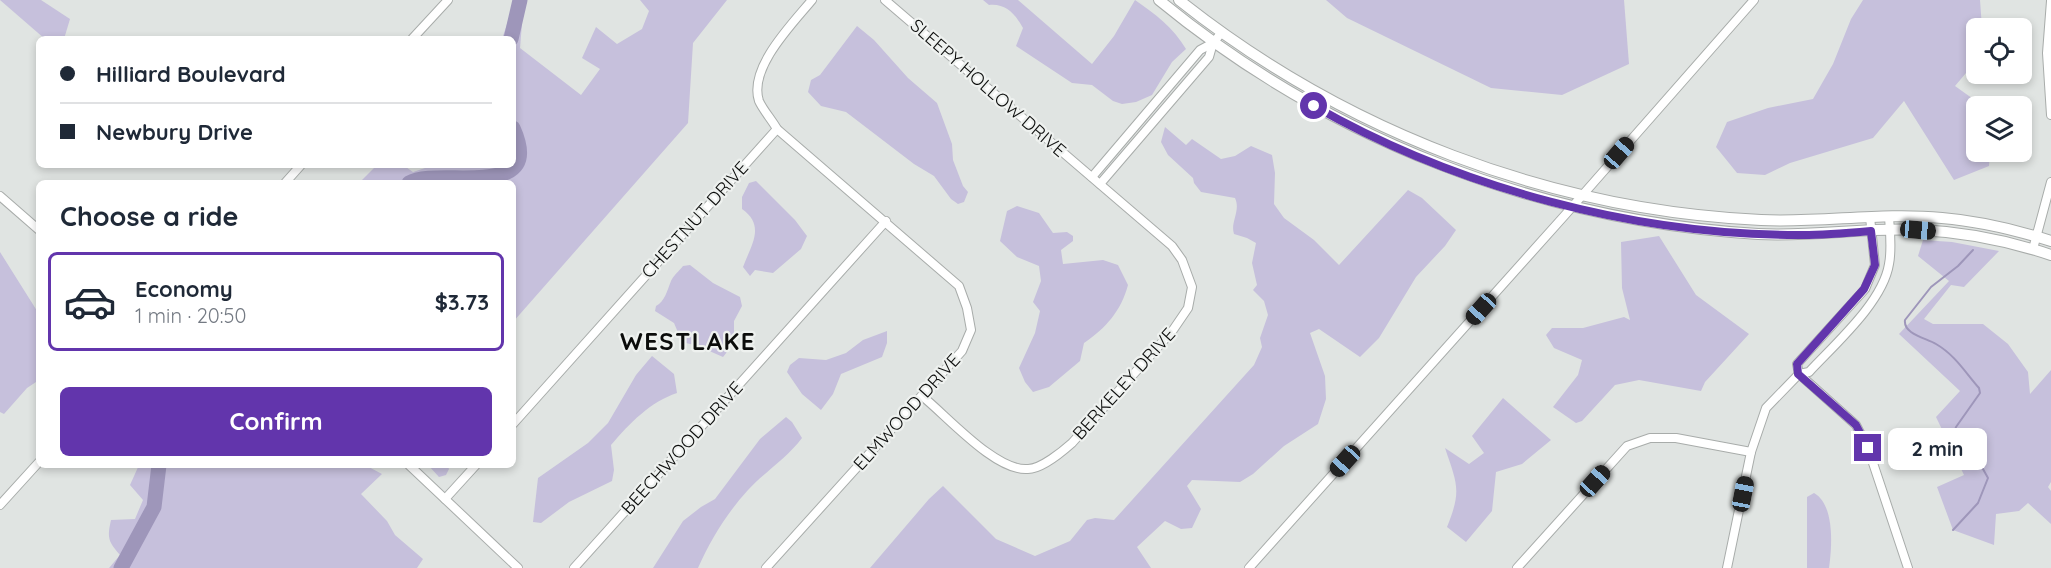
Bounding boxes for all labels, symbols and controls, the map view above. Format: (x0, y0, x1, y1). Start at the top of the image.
street label: SLEEPY HOLLOW DRIVE (906, 14, 1071, 162)
map controls (1966, 18, 2032, 162)
button: locate (1966, 18, 2032, 84)
text: Hilliard Boulevard (96, 60, 286, 88)
route start (1300, 92, 1327, 119)
button: layers (1966, 96, 2032, 162)
text: Newbury Drive (96, 118, 253, 146)
car (1600, 134, 1638, 172)
street label: CHESTNUT DRIVE (636, 156, 753, 283)
text: Choose a ride (60, 199, 238, 233)
car (1899, 219, 1937, 241)
icon: car (63, 275, 117, 329)
text: Economy (135, 275, 233, 303)
text: $3.73 (435, 288, 489, 316)
car (1462, 290, 1500, 328)
text: 1 min · 20:50 (135, 303, 246, 328)
street label: BERKELEY DRIVE (1067, 323, 1180, 444)
district label: WESTLAKE (620, 326, 756, 356)
street label: ELMWOOD DRIVE (848, 349, 965, 475)
street label: BEECHWOOD DRIVE (616, 376, 747, 519)
button: Confirm (60, 387, 492, 456)
callout: 2 min (1889, 427, 1988, 469)
route end (1854, 434, 1881, 461)
text: 2 min (1911, 436, 1964, 461)
car (1326, 442, 1364, 480)
car (1576, 462, 1614, 500)
car (1731, 475, 1755, 513)

